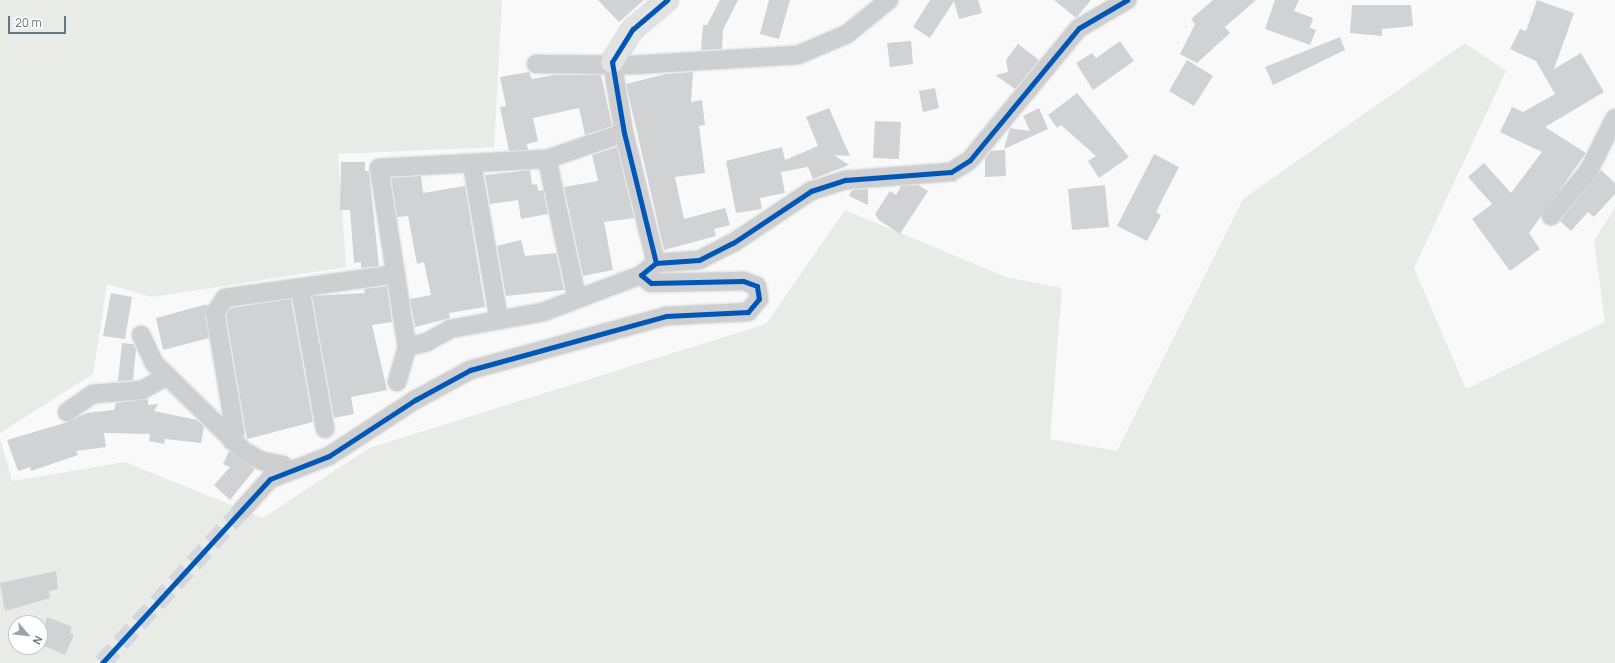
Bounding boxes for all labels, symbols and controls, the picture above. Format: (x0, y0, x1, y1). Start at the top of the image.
scale bar (10, 8, 68, 34)
text: 20 m (15, 14, 42, 31)
north arrow (8, 615, 48, 655)
text: N (30, 633, 47, 647)

